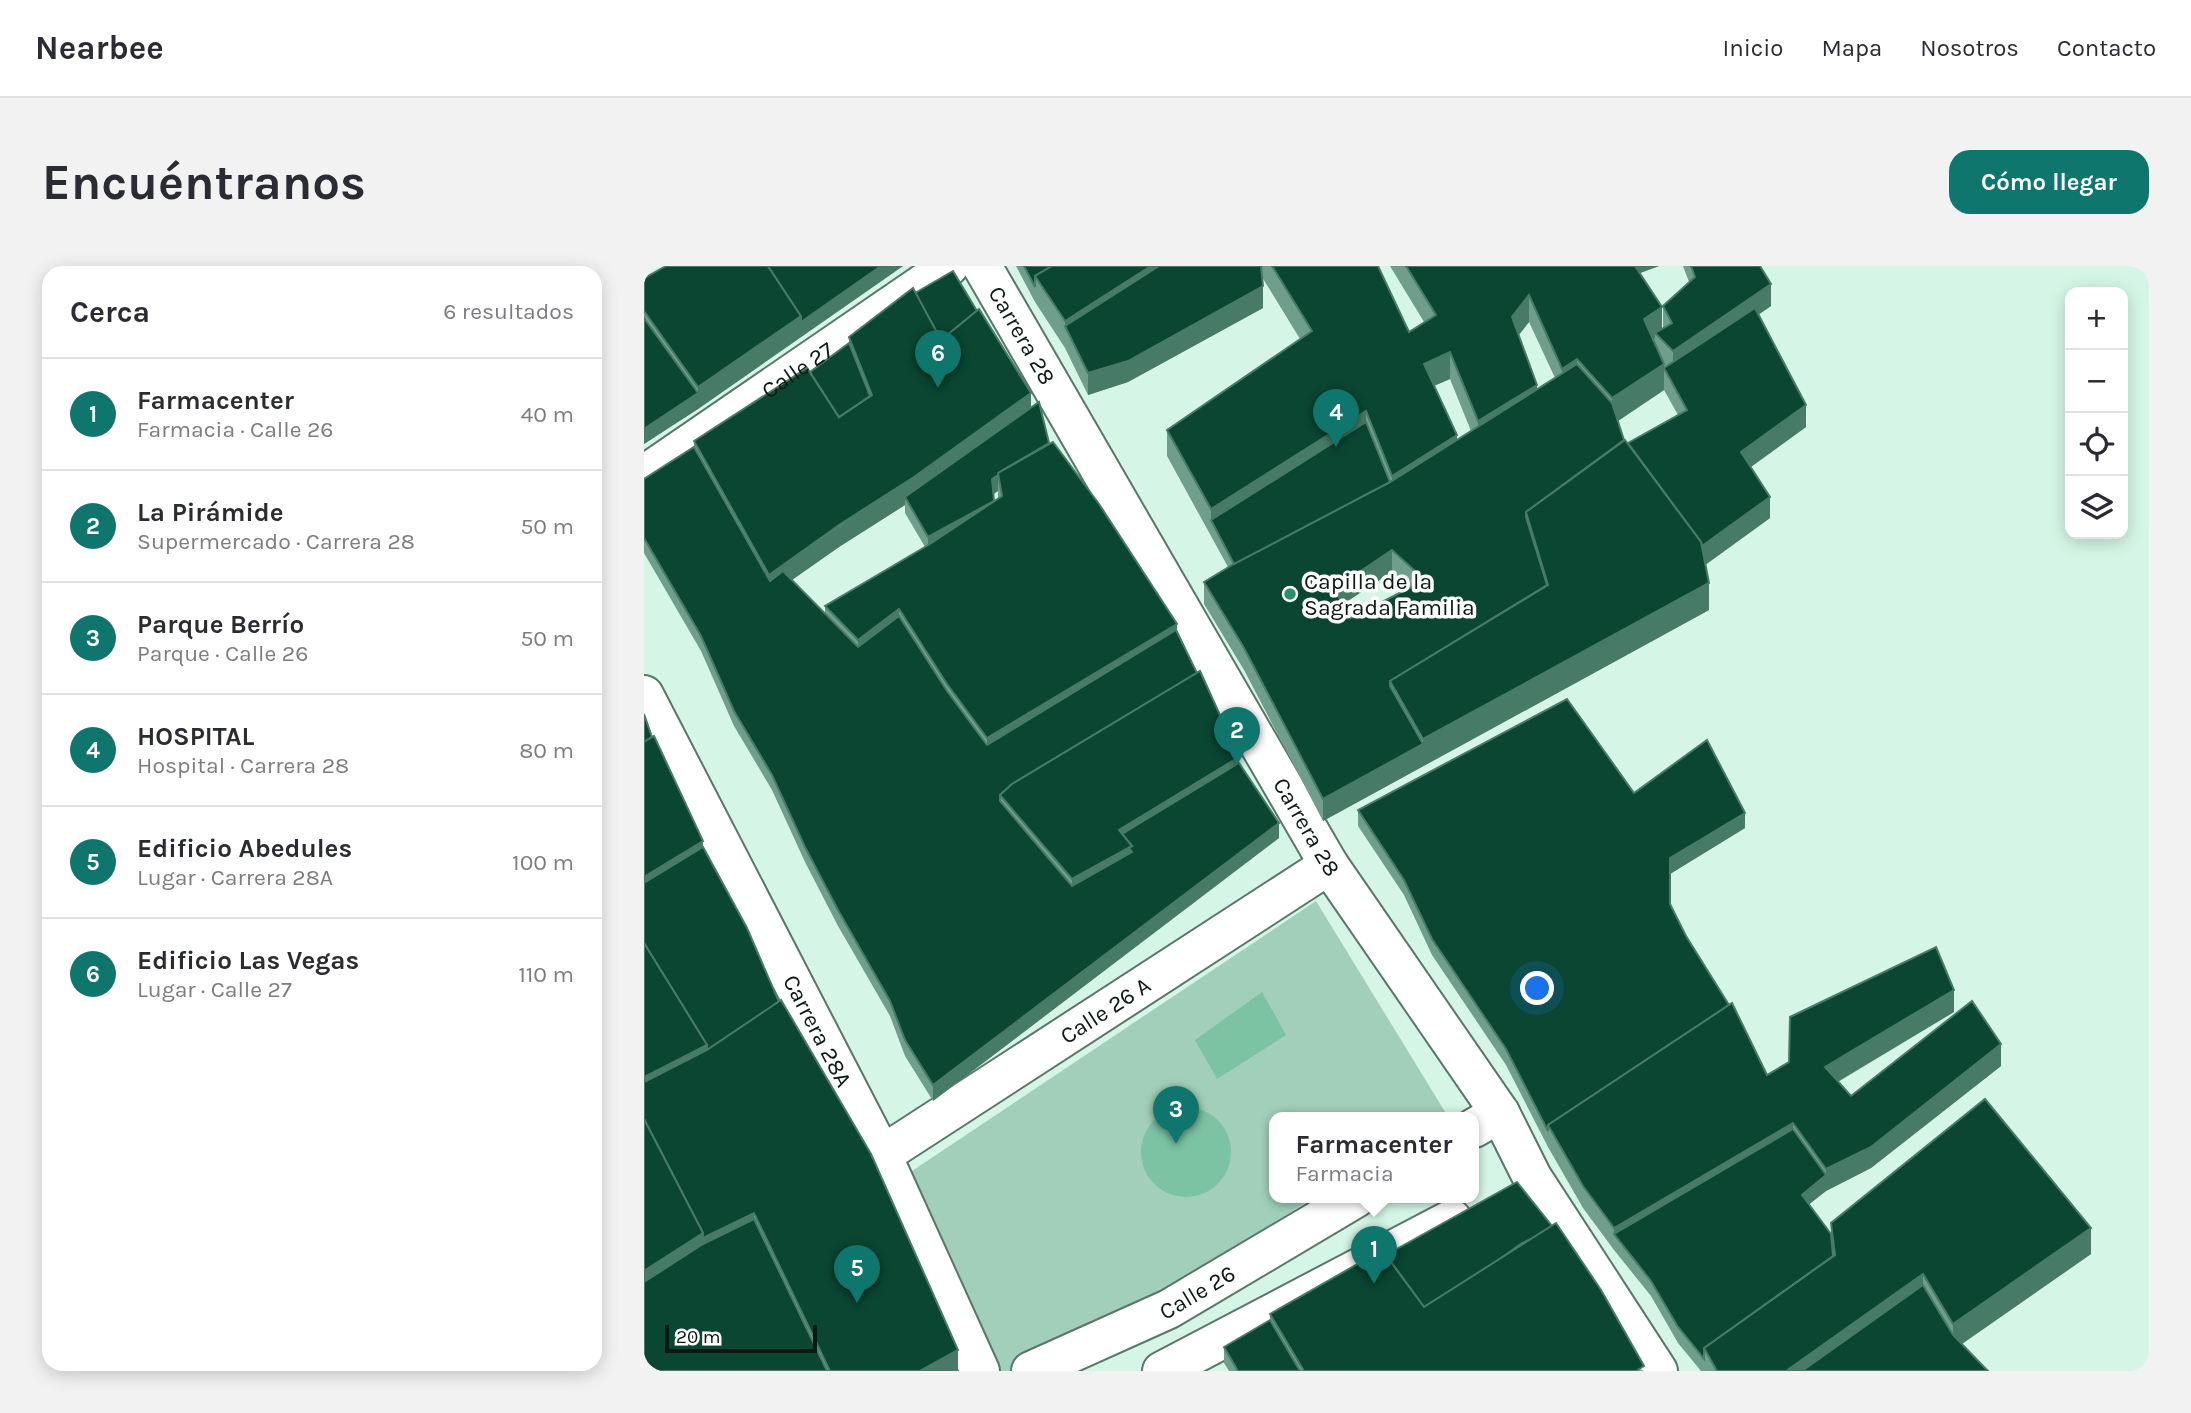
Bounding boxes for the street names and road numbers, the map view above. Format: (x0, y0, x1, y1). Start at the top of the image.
street label: Carrera 28 (983, 281, 1061, 389)
street label: Calle 27 (756, 336, 839, 404)
street label: Carrera 28 (1268, 773, 1346, 881)
street label: Carrera 28A (778, 970, 858, 1091)
street label: Calle 26 A (1055, 971, 1155, 1049)
street label: Calle 26 (1155, 1259, 1240, 1325)

